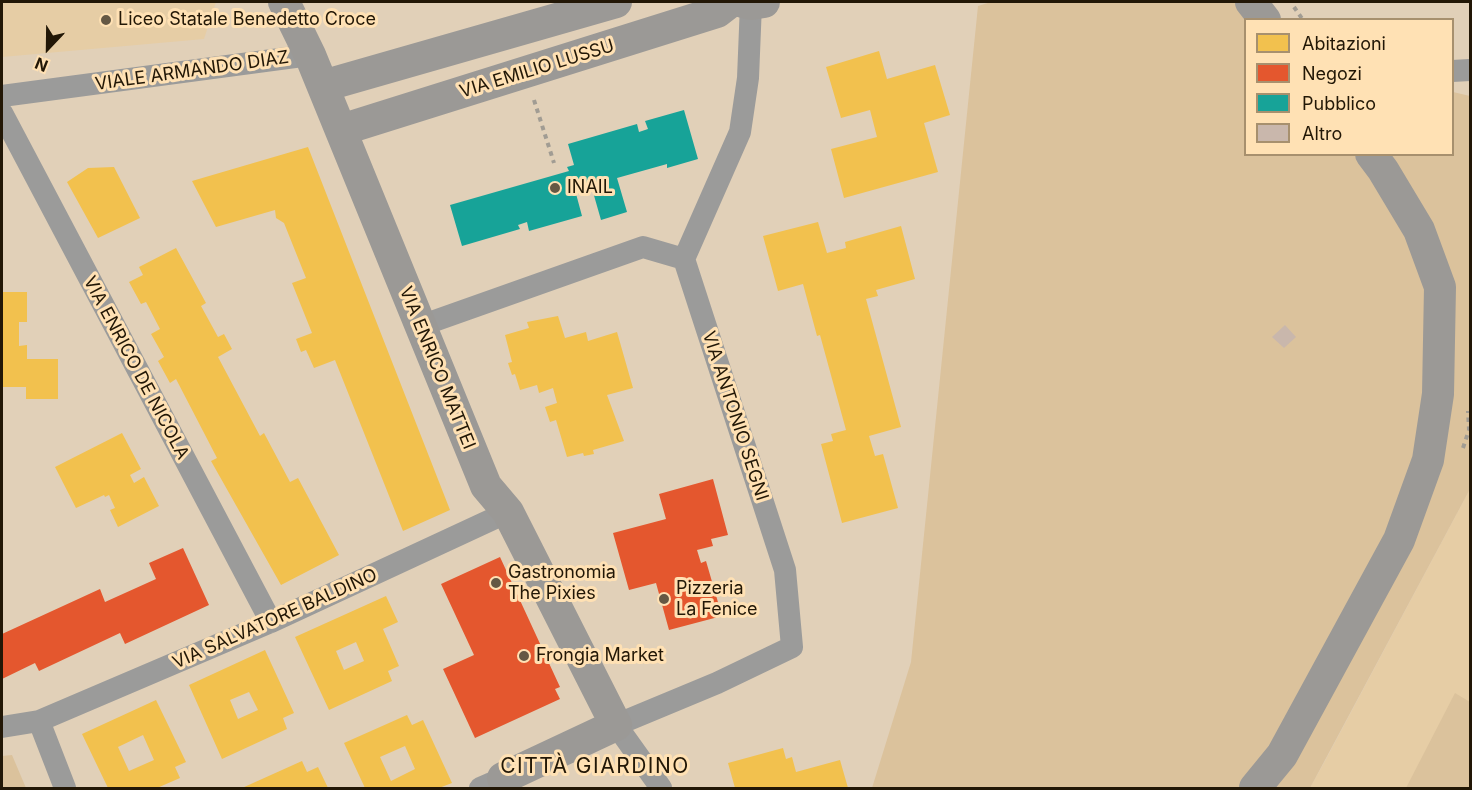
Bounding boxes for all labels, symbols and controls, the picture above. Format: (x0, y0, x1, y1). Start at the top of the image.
place label: Liceo Statale Benedetto Croce (118, 9, 376, 31)
marker: Liceo Statale Benedetto Croce (99, 13, 113, 27)
north arrow (18, 18, 78, 78)
legend (1244, 18, 1454, 156)
text: Abitazioni (1302, 33, 1386, 54)
street label: VIA EMILIO LUSSU (457, 35, 617, 103)
street label: VIALE ARMANDO DIAZ (94, 47, 290, 95)
text: N (32, 53, 51, 76)
text: Negozi (1302, 63, 1362, 84)
text: Pubblico (1302, 93, 1376, 114)
text: Altro (1302, 123, 1342, 144)
place label: INAIL (567, 177, 613, 199)
marker: INAIL (548, 181, 562, 195)
street label: VIA ENRICO DE NICOLA (79, 273, 193, 463)
street label: VIA ENRICO MATTEI (394, 283, 480, 453)
street label: VIA ANTONIO SEGNI (697, 329, 773, 503)
place label: Gastronomia The Pixies (508, 562, 616, 604)
street label: VIA SALVATORE BALDINO (169, 564, 381, 674)
marker: Gastronomia The Pixies (489, 576, 503, 590)
place label: Pizzeria La Fenice (676, 578, 758, 620)
marker: Pizzeria La Fenice (657, 592, 671, 606)
place label: Frongia Market (536, 645, 664, 667)
marker: Frongia Market (517, 649, 531, 663)
district label: CITTÀ GIARDINO (500, 754, 690, 780)

